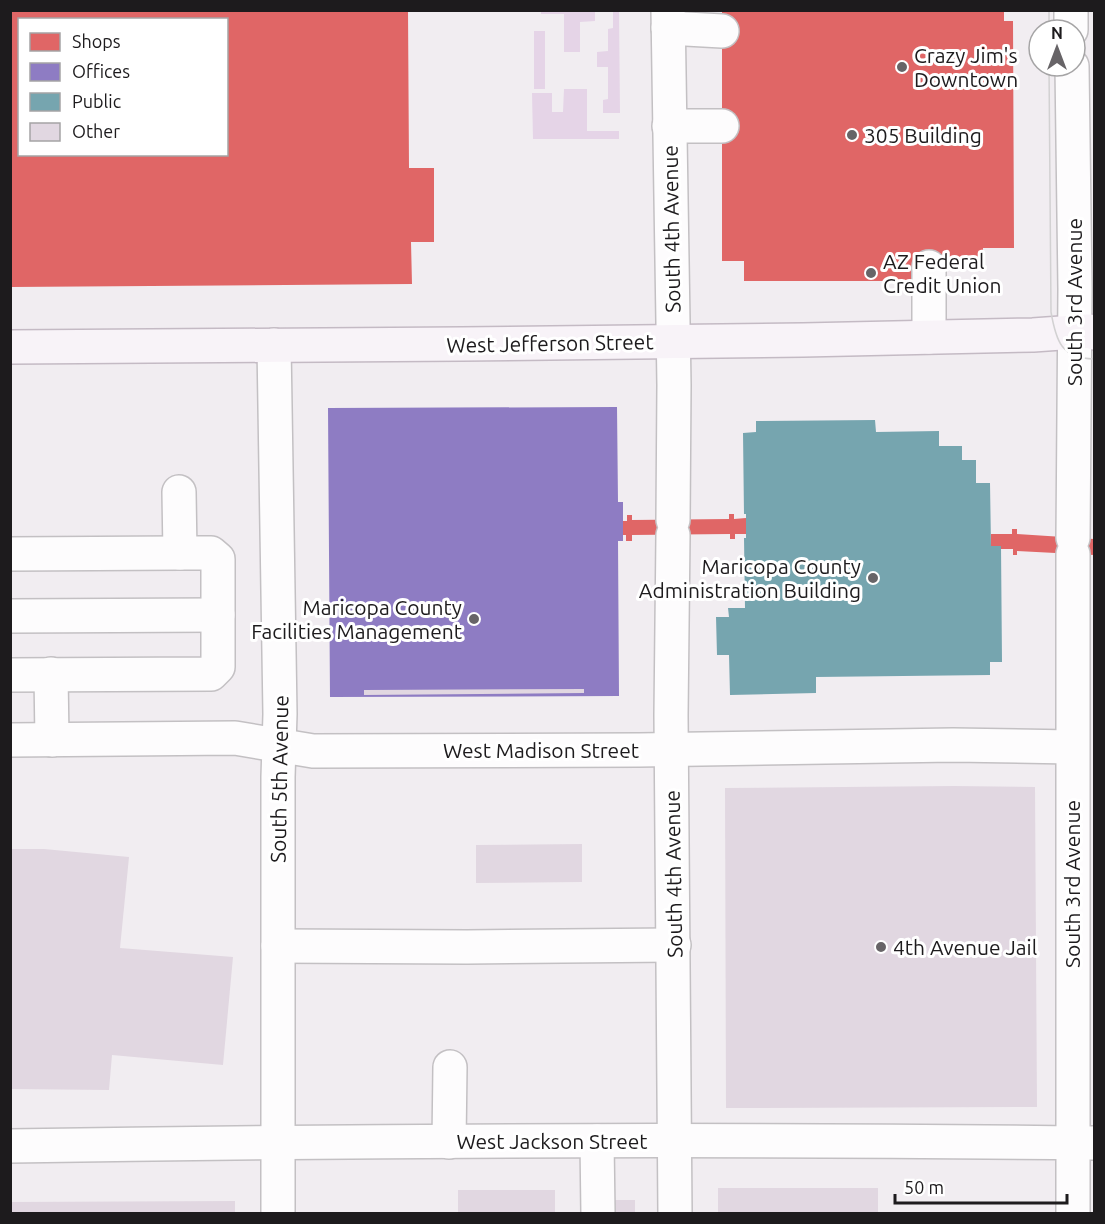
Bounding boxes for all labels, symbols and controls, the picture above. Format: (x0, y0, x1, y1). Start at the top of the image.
legend (18, 18, 228, 156)
north arrow (1027, 18, 1087, 78)
text: N (1051, 24, 1063, 42)
text: Shops (72, 31, 121, 51)
place label: Crazy Jim's Downtown (914, 43, 1018, 91)
marker: Crazy Jim's Downtown (895, 60, 909, 74)
text: Offices (72, 61, 130, 81)
text: Public (72, 91, 121, 111)
text: Other (72, 121, 120, 141)
place label: 305 Building (864, 123, 982, 147)
marker: 305 Building (845, 128, 859, 142)
street label: South 4th Avenue (658, 145, 684, 313)
street label: South 3rd Avenue (1062, 218, 1086, 386)
place label: AZ Federal Credit Union (883, 249, 1002, 297)
marker: AZ Federal Credit Union (864, 266, 878, 280)
street label: West Jefferson Street (446, 329, 654, 357)
place label: Maricopa County Administration Building (639, 554, 861, 602)
marker: Maricopa County Administration Building (866, 571, 880, 585)
place label: Maricopa County Facilities Management (251, 595, 462, 643)
marker: Maricopa County Facilities Management (467, 612, 481, 626)
street label: South 5th Avenue (266, 695, 292, 863)
street label: West Madison Street (443, 738, 639, 762)
street label: South 4th Avenue (660, 790, 686, 958)
street label: South 3rd Avenue (1060, 800, 1084, 968)
place label: 4th Avenue Jail (893, 935, 1037, 959)
marker: 4th Avenue Jail (874, 940, 888, 954)
street label: West Jackson Street (456, 1129, 648, 1153)
scale bar (895, 1167, 1068, 1205)
text: 50 m (904, 1177, 944, 1197)

